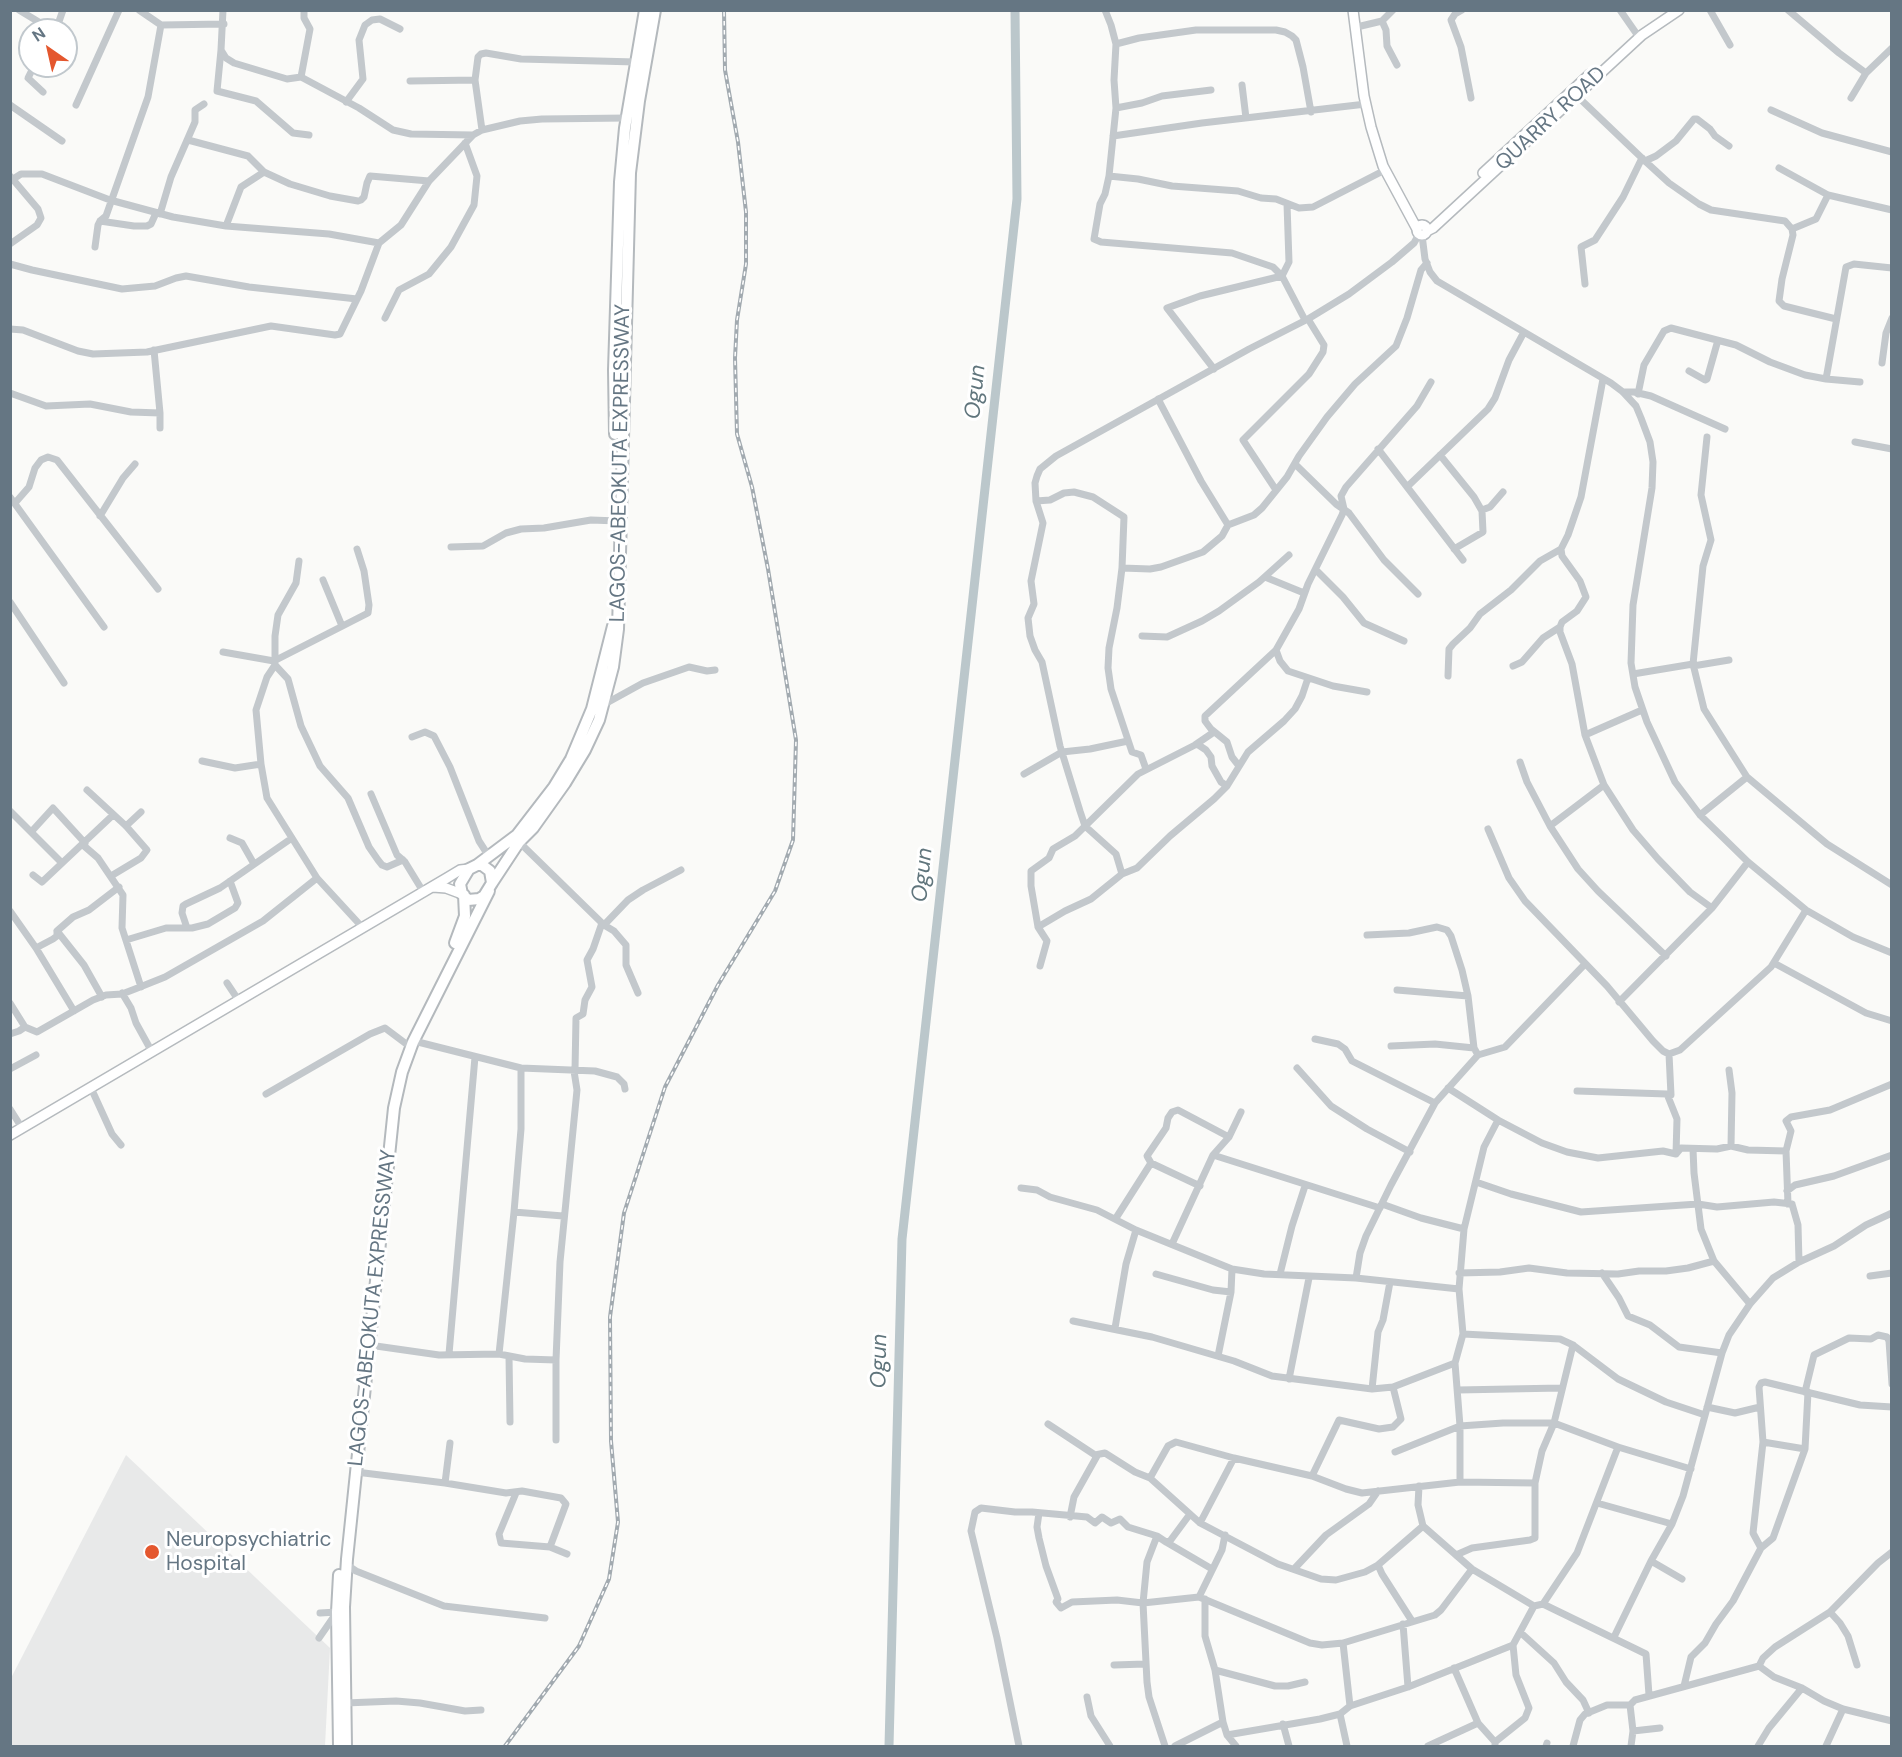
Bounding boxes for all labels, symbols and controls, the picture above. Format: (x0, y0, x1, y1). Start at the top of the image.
north arrow (18, 18, 78, 78)
text: N (28, 22, 49, 46)
street label: QUARRY ROAD (1491, 62, 1611, 176)
street label: LAGOS-ABEOKUTA EXPRESSWAY (606, 304, 636, 622)
water label: Ogun (960, 363, 992, 421)
water label: Ogun (907, 846, 939, 904)
street label: LAGOS-ABEOKUTA EXPRESSWAY (344, 1148, 402, 1468)
water label: Ogun (866, 1333, 894, 1389)
place label: Neuropsychiatric Hospital (166, 1527, 332, 1577)
marker: Neuropsychiatric Hospital (143, 1543, 161, 1561)

